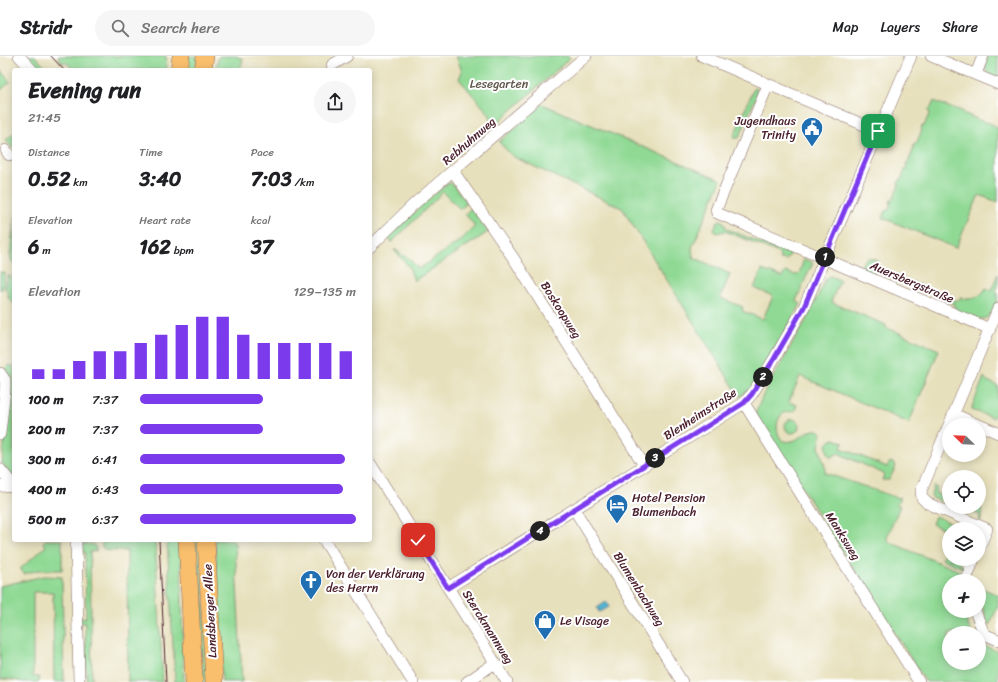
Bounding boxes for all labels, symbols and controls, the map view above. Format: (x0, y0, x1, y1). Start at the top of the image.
search box (95, 10, 375, 46)
text: Stridr (20, 11, 71, 44)
text: Search here (141, 15, 220, 41)
text: Map (833, 15, 858, 40)
text: Layers (880, 15, 920, 40)
text: Share (942, 15, 978, 40)
icon: search (109, 17, 131, 39)
text: Evening run (28, 71, 141, 110)
park label: Lesegarten (470, 73, 529, 95)
button: share (314, 81, 356, 123)
text: 21:45 (28, 106, 61, 129)
place label: Jugendhaus Trinity (734, 110, 797, 146)
street label: Rebhuhnweg (437, 111, 501, 171)
pin (861, 114, 895, 148)
public building icon: Jugendhaus Trinity (799, 115, 825, 148)
icon: arrive (867, 120, 889, 142)
text: Distance (28, 143, 70, 162)
text: Time (139, 143, 163, 162)
text: Pace (251, 143, 274, 162)
text: 0.52 (28, 162, 70, 197)
text: 3:40 (139, 162, 182, 197)
text: 7:03 (251, 162, 292, 197)
text: km (70, 173, 88, 192)
text: /km (292, 173, 314, 192)
text: Elevation (28, 211, 73, 230)
text: Heart rate (139, 211, 191, 230)
text: kcal (251, 211, 271, 230)
text: 6 (28, 230, 39, 265)
text: 162 (139, 230, 171, 265)
text: 37 (251, 230, 273, 265)
text: m (39, 241, 51, 260)
text: bpm (171, 241, 194, 260)
pin: 1 (815, 247, 835, 267)
text: 1 (823, 247, 827, 266)
street label: Auersbergstraße (866, 254, 958, 310)
street label: Boskoopweg (535, 277, 587, 343)
text: Elevation (28, 280, 81, 303)
text: 129–135 m (294, 280, 356, 303)
pin: 2 (753, 367, 773, 387)
text: 2 (760, 367, 766, 386)
street label: Blenheimstraße (659, 382, 741, 446)
text: 100 m (28, 388, 63, 411)
text: 7:37 (92, 388, 118, 411)
text: 200 m (28, 418, 65, 441)
text: 7:37 (92, 418, 118, 441)
north arrow (942, 418, 986, 462)
map controls (942, 418, 986, 670)
text: 300 m (28, 448, 65, 471)
text: 6:41 (92, 448, 117, 471)
pin: 3 (645, 448, 665, 468)
text: 3 (652, 448, 658, 467)
button: locate (942, 470, 986, 514)
text: 400 m (28, 478, 66, 501)
text: 6:43 (92, 478, 119, 501)
place label: Hotel Pension Blumenbach (632, 487, 706, 523)
hotel icon: Hotel Pension Blumenbach (604, 492, 630, 525)
street label: Manksweg (819, 507, 867, 565)
text: 500 m (28, 508, 66, 531)
text: 6:37 (92, 508, 118, 531)
pin: 4 (530, 521, 550, 541)
text: 4 (537, 521, 543, 540)
button: layers (942, 522, 986, 566)
pin (401, 523, 435, 557)
icon: check (407, 529, 429, 551)
street label: Blumenbachweg (607, 547, 671, 631)
place label: Von der Verklärung des Herrn (326, 563, 425, 599)
street label: Landsberger Allee (197, 564, 223, 658)
church icon: Von der Verklärung des Herrn (298, 568, 324, 601)
button: + (942, 574, 986, 618)
street label: Sterckmannweg (456, 585, 520, 669)
shop icon: Le Visage (532, 608, 558, 641)
place label: Le Visage (560, 610, 609, 632)
button: − (942, 626, 986, 670)

